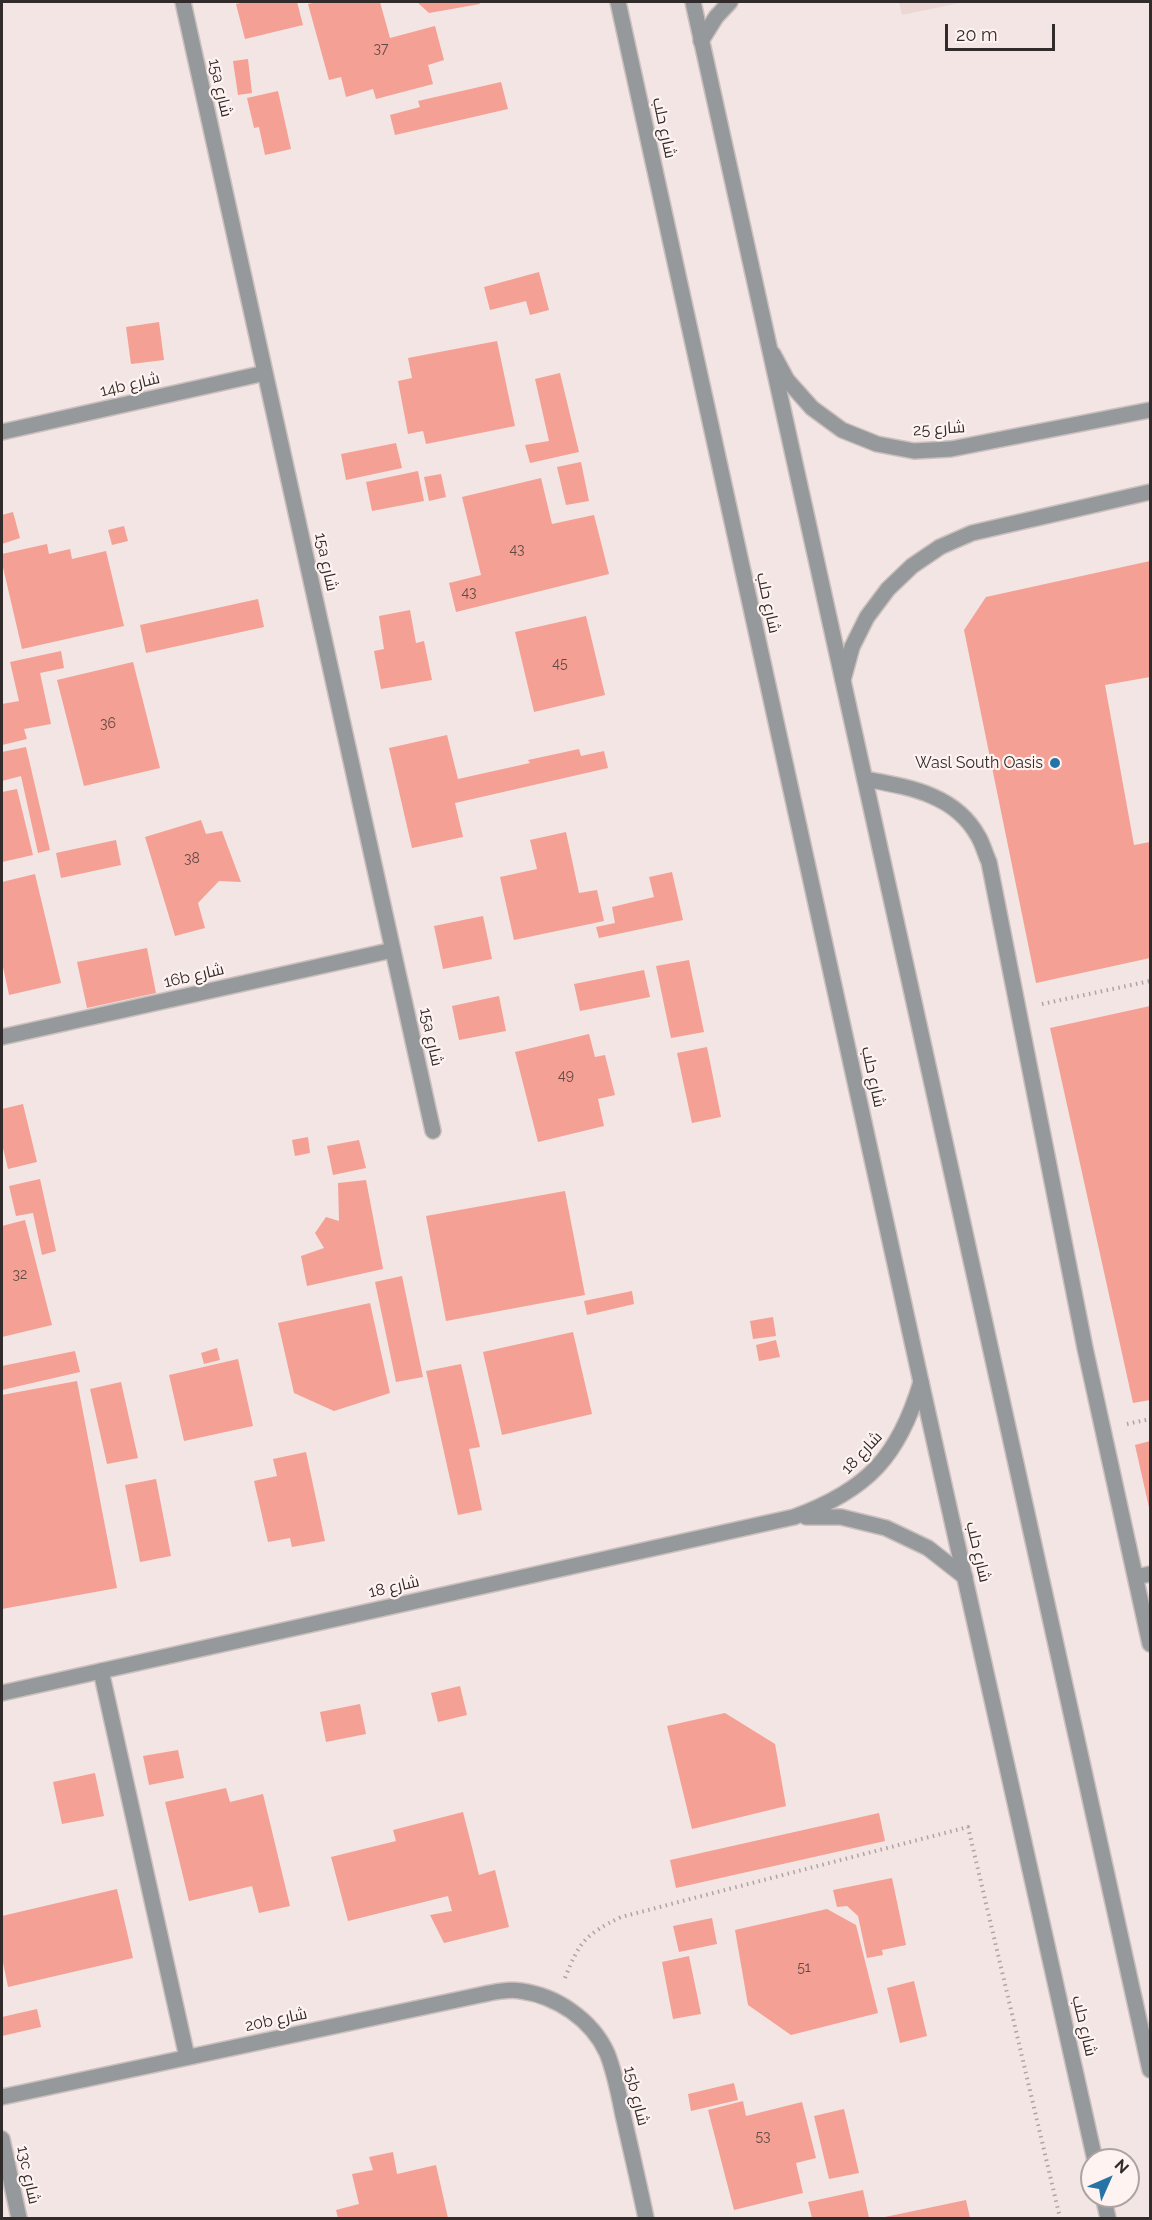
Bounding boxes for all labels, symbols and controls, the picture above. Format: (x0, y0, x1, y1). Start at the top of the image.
scale bar (948, 12, 1058, 50)
text: 20 m (956, 24, 998, 45)
house number: 37 (374, 41, 388, 57)
street label: 15a شارع (204, 57, 236, 119)
street label: شارع حلب (648, 96, 680, 160)
street label: 14b شارع (98, 369, 162, 401)
street label: شارع 25 (912, 418, 966, 440)
street label: 15a شارع (310, 531, 342, 593)
house number: 43 (509, 542, 525, 558)
street label: شارع حلب (752, 571, 784, 635)
house number: 43 (461, 585, 477, 601)
house number: 45 (552, 656, 568, 672)
house number: 36 (100, 716, 116, 732)
place label: Wasl South Oasis (915, 753, 1043, 773)
marker: Wasl South Oasis (1048, 756, 1062, 770)
house number: 38 (184, 851, 200, 867)
street label: 16b شارع (162, 960, 226, 992)
street label: 15a شارع (415, 1006, 447, 1068)
street label: شارع حلب (857, 1045, 889, 1109)
house number: 49 (558, 1068, 574, 1084)
house number: 32 (13, 1267, 27, 1283)
street label: شارع 18 (837, 1428, 887, 1478)
street label: شارع حلب (962, 1520, 994, 1584)
street label: شارع 18 (367, 1572, 421, 1602)
house number: 51 (797, 1960, 811, 1976)
street label: شارع حلب (1068, 1994, 1100, 2058)
street label: 20b شارع (243, 2004, 309, 2036)
street label: 15b شارع (619, 2064, 653, 2128)
house number: 53 (755, 2129, 771, 2145)
street label: 13c شارع (12, 2144, 44, 2206)
north arrow (1080, 2148, 1140, 2208)
text: N (1111, 2155, 1133, 2177)

